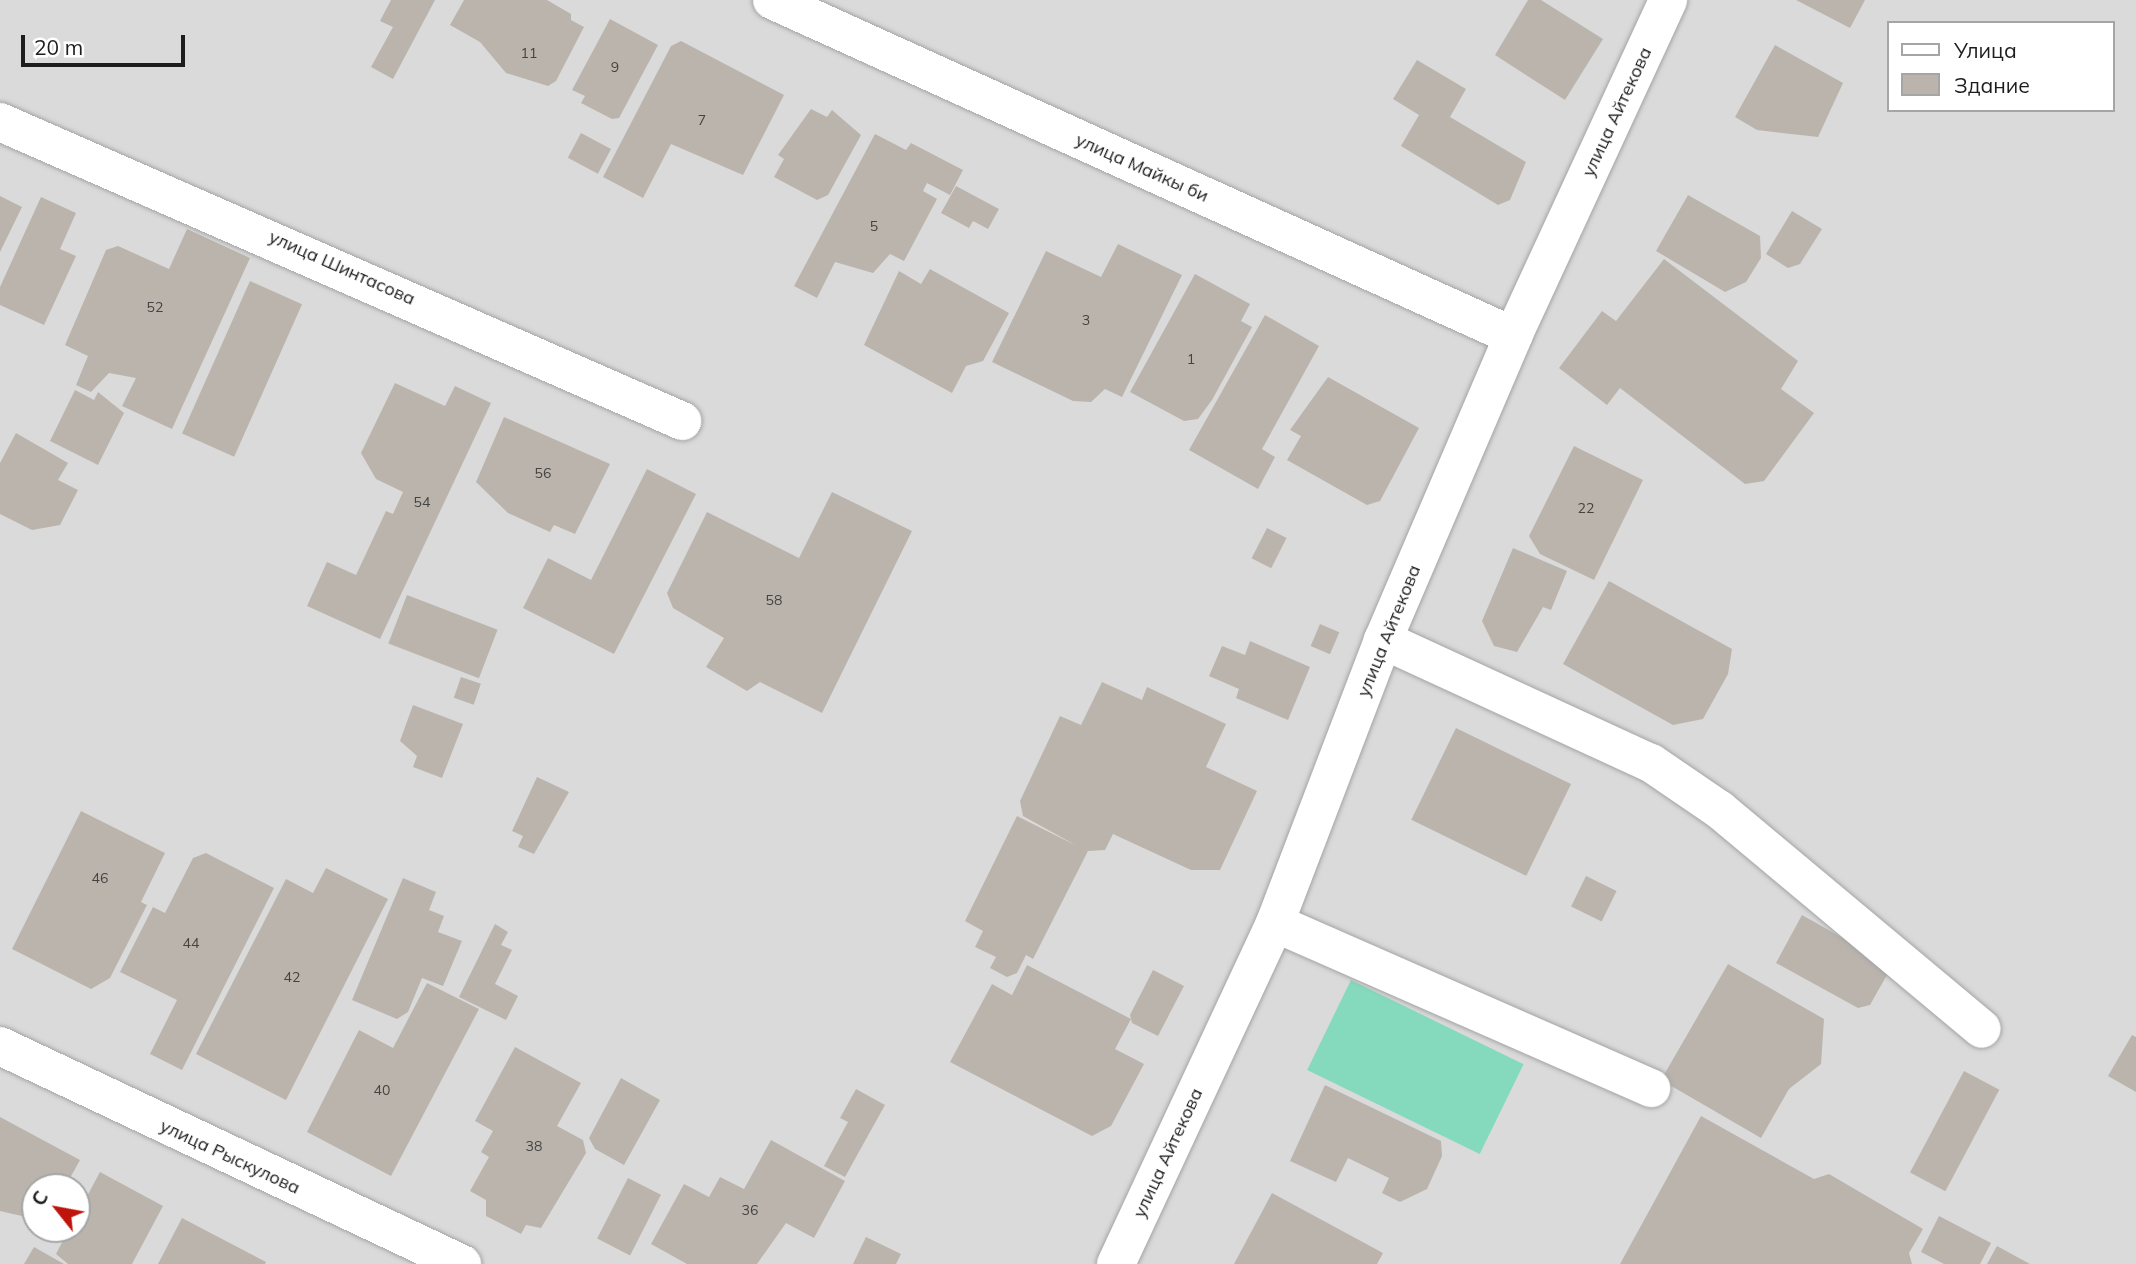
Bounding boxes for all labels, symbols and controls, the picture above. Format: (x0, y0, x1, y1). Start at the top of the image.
scale bar (24, 21, 189, 65)
legend (1888, 21, 2115, 112)
text: 20 m (34, 34, 83, 60)
text: Улица (1954, 37, 2017, 63)
street label: улица Айтекова (1578, 44, 1656, 180)
house number: 11 (521, 45, 537, 61)
house number: 9 (611, 59, 619, 75)
text: Здание (1954, 72, 2030, 98)
house number: 7 (698, 112, 706, 128)
street label: улица Майкы би (1072, 129, 1212, 207)
house number: 5 (870, 218, 878, 234)
street label: улица Шинтасова (266, 226, 418, 310)
house number: 52 (147, 299, 163, 315)
house number: 3 (1082, 312, 1090, 328)
house number: 1 (1187, 351, 1195, 367)
house number: 56 (535, 465, 551, 481)
house number: 54 (414, 494, 430, 510)
house number: 22 (1578, 500, 1594, 516)
street label: улица Айтекова (1353, 562, 1425, 700)
house number: 58 (766, 592, 782, 608)
house number: 46 (92, 870, 108, 886)
house number: 44 (183, 935, 199, 951)
house number: 42 (284, 969, 300, 985)
house number: 40 (374, 1082, 390, 1098)
street label: улица Айтекова (1129, 1085, 1207, 1221)
street label: улица Рыскулова (157, 1115, 303, 1199)
house number: 38 (526, 1138, 542, 1154)
north arrow (21, 1173, 91, 1243)
text: С (26, 1186, 53, 1210)
house number: 36 (742, 1202, 758, 1218)

